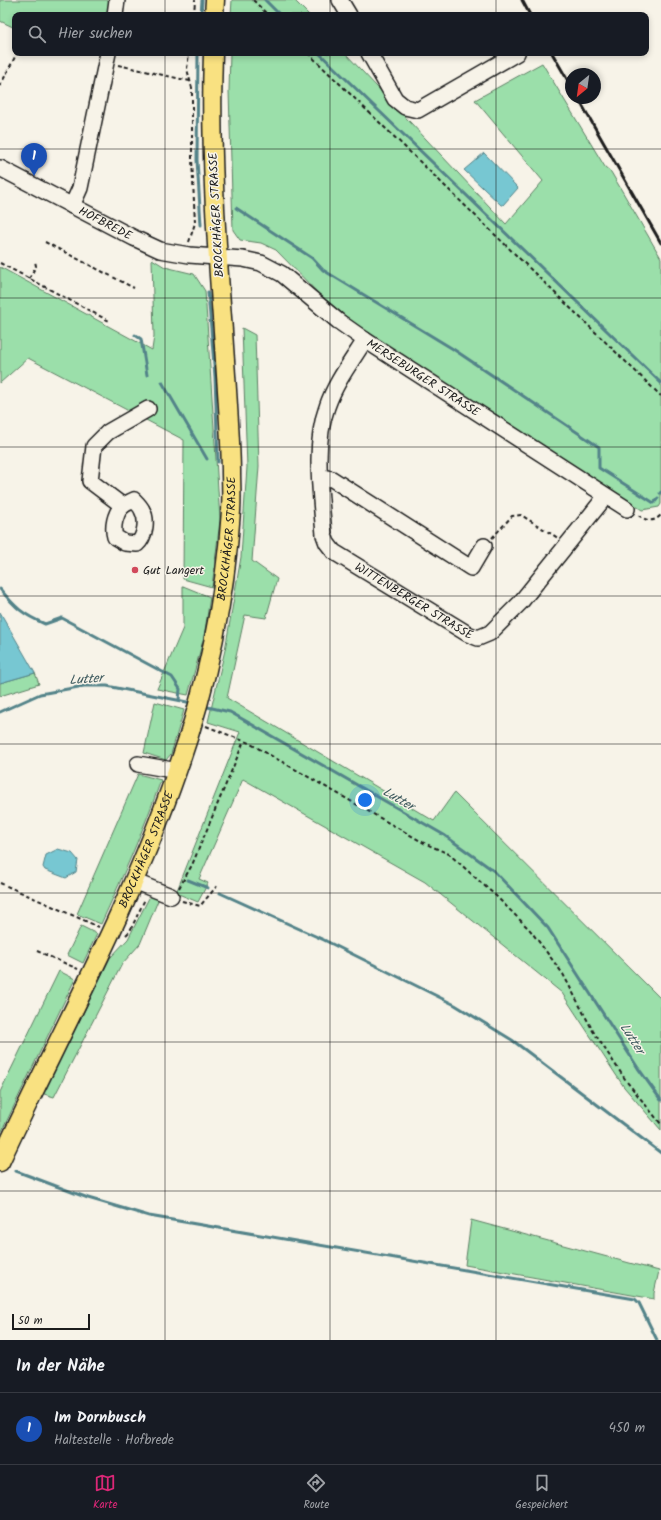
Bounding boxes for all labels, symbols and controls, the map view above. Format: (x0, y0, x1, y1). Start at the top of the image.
search box (12, 12, 649, 56)
text: Hier suchen (58, 22, 132, 46)
icon: search (26, 23, 48, 45)
north arrow (565, 68, 601, 104)
pin: 1 (21, 143, 47, 176)
street label: BROCKHÄGER STRASSE (204, 151, 229, 278)
street label: HOFBREDE (75, 202, 136, 246)
street label: MERSEBURGER STRASSE (362, 334, 484, 422)
street label: BROCKHÄGER STRASSE (212, 475, 241, 602)
street label: WITTENBERGER STRASSE (351, 558, 477, 645)
place label: Gut Langert (143, 561, 204, 580)
marker: Gut Langert (130, 565, 140, 575)
water label: Lutter (69, 668, 106, 691)
water label: Lutter (378, 782, 420, 818)
street label: BROCKHÄGER STRASSE (114, 788, 179, 911)
your location (355, 790, 375, 810)
water label: Lutter (614, 1019, 651, 1061)
scale bar (12, 1312, 90, 1331)
text: 50 m (18, 1312, 43, 1330)
text: In der Nähe (16, 1353, 105, 1380)
text: Im Dornbusch (54, 1406, 146, 1430)
text: 1 (27, 1418, 31, 1439)
text: 450 m (609, 1418, 645, 1439)
text: Haltestelle · Hofbrede (54, 1430, 174, 1451)
tab: Karte (93, 1472, 117, 1514)
tab: Route (303, 1472, 329, 1514)
tab: Gespeichert (515, 1472, 568, 1514)

